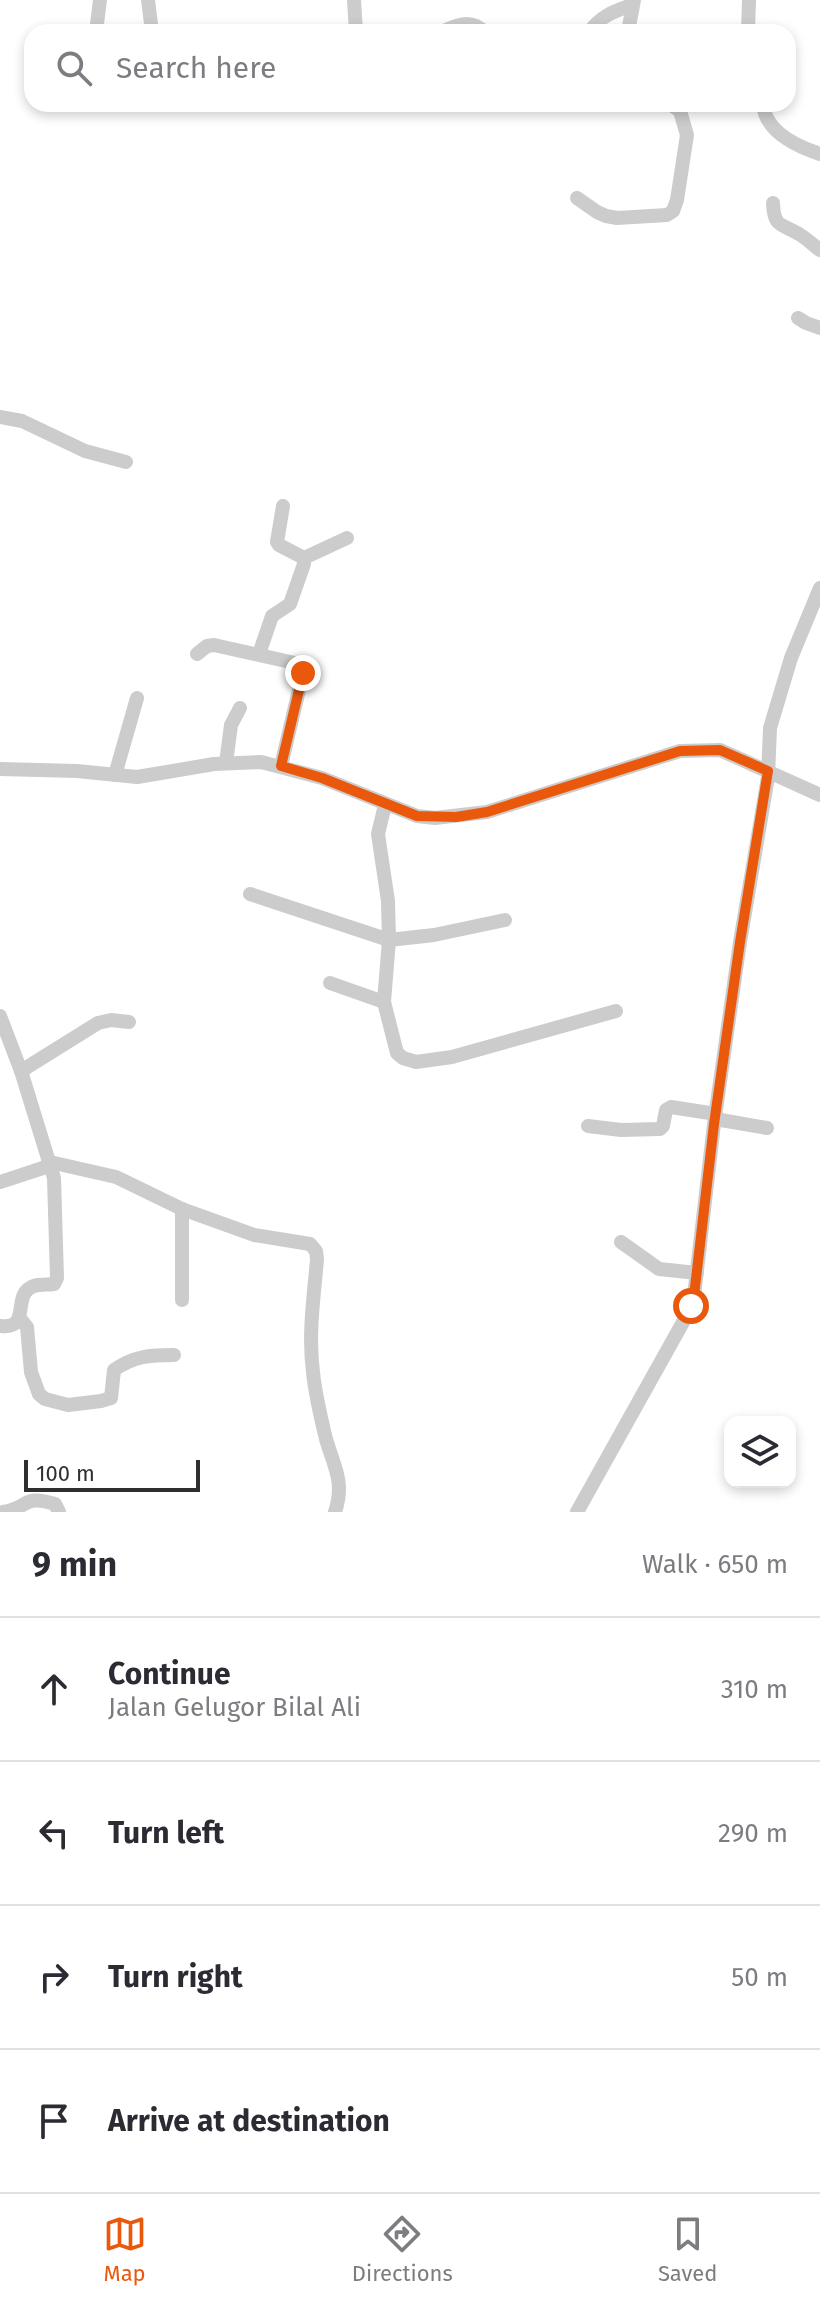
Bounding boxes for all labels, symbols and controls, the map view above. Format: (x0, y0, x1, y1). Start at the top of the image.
search box (24, 24, 796, 112)
icon: search (52, 46, 96, 90)
text: Search here (116, 50, 276, 86)
route end (285, 655, 321, 691)
route start (673, 1288, 709, 1324)
map controls (724, 1416, 796, 1488)
button: layers (724, 1416, 796, 1488)
scale bar (24, 1456, 200, 1492)
text: 100 m (36, 1460, 95, 1487)
text: 9 min (32, 1544, 117, 1585)
text: Walk · 650 m (642, 1549, 788, 1580)
text: Continue (108, 1656, 231, 1692)
icon: ahead (32, 1667, 76, 1711)
text: 310 m (721, 1674, 788, 1705)
text: Jalan Gelugor Bilal Ali (108, 1692, 361, 1723)
icon: left (32, 1811, 76, 1855)
text: Turn left (108, 1815, 224, 1851)
text: 290 m (718, 1818, 788, 1849)
icon: right (32, 1955, 76, 1999)
text: Turn right (108, 1959, 243, 1995)
text: 50 m (731, 1962, 788, 1993)
icon: arrive (32, 2099, 76, 2143)
text: Arrive at destination (108, 2103, 390, 2139)
tab: Map (103, 2212, 147, 2287)
tab: Directions (352, 2212, 453, 2287)
tab: Saved (658, 2212, 717, 2287)

